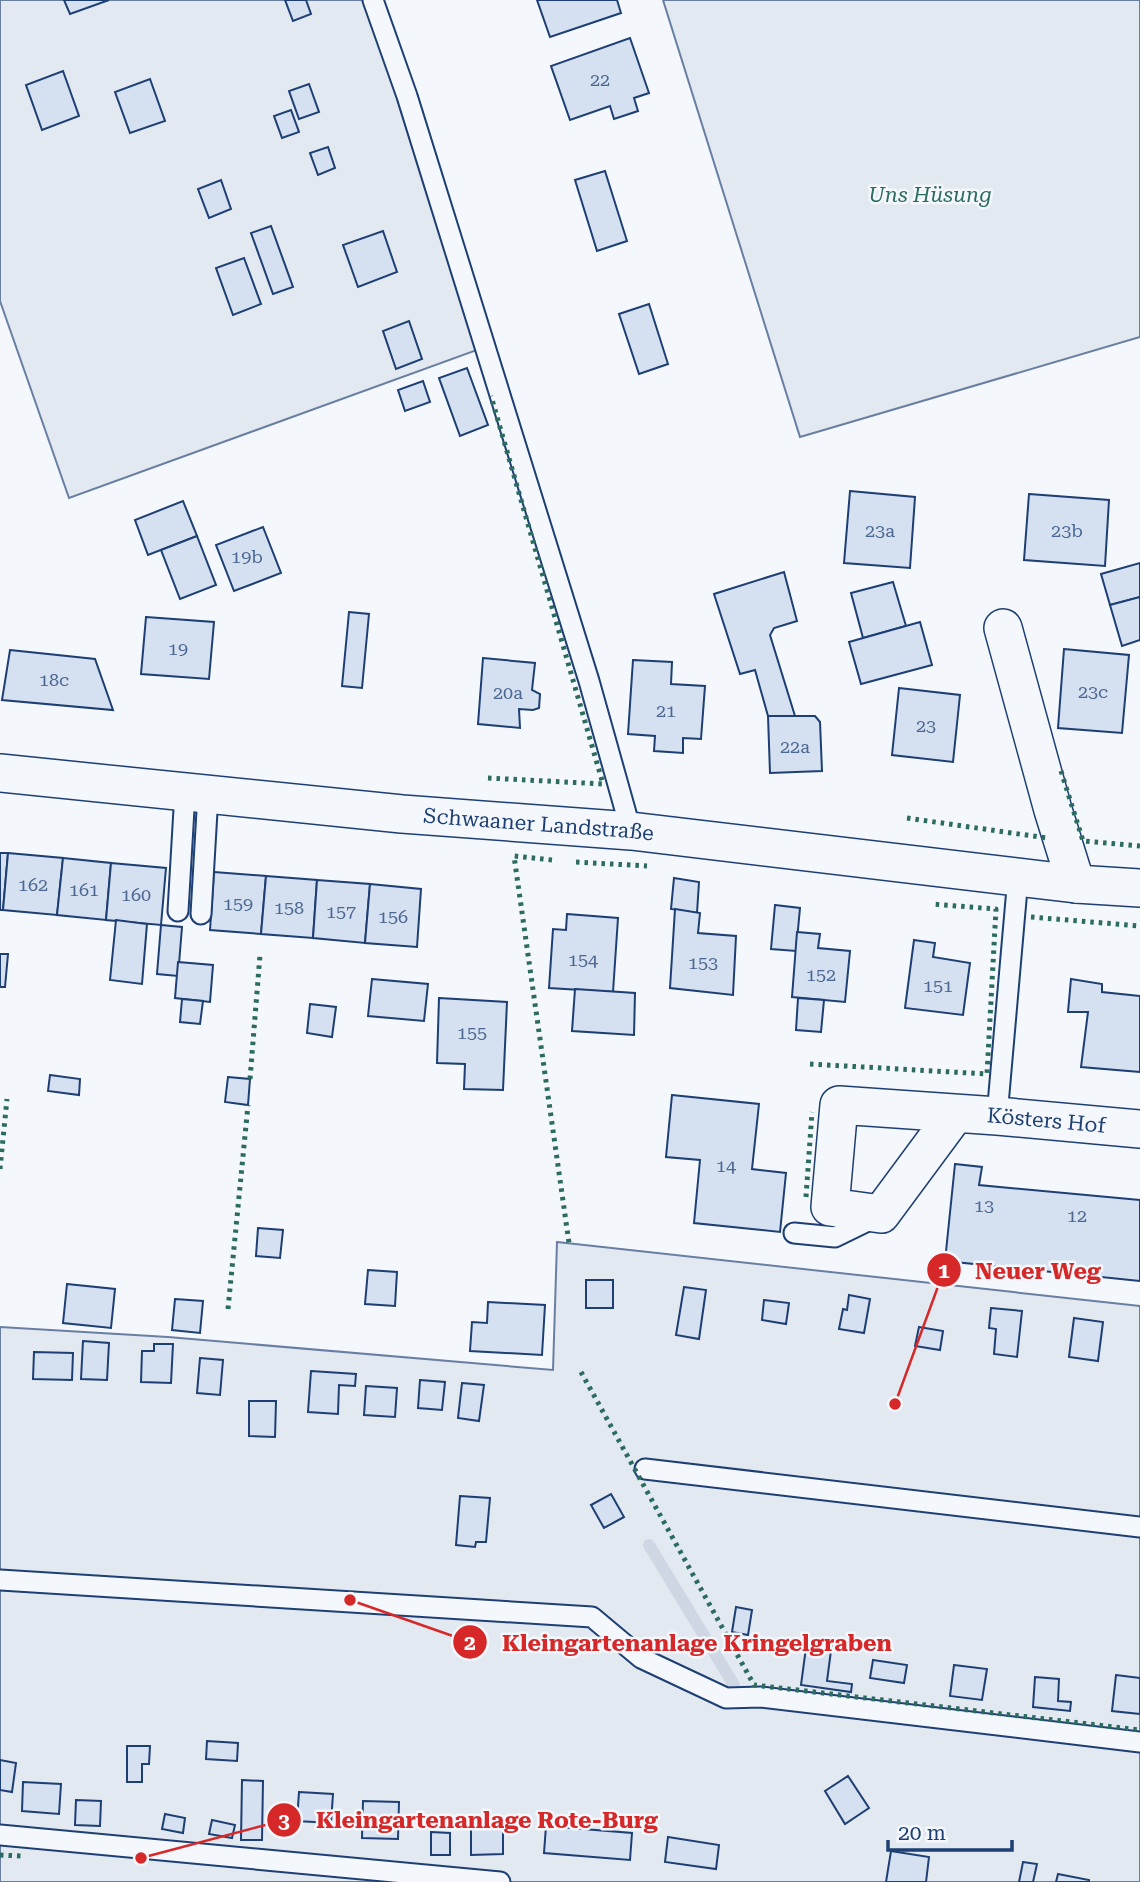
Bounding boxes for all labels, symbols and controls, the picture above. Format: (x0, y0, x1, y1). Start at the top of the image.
house number: 22 (590, 69, 610, 90)
park label: Uns Hüsung (868, 183, 992, 207)
house number: 23a (865, 520, 895, 541)
house number: 23b (1051, 520, 1083, 541)
house number: 19b (231, 546, 263, 567)
house number: 19 (168, 638, 188, 659)
house number: 18c (39, 669, 69, 690)
house number: 23c (1078, 681, 1108, 702)
house number: 20a (493, 682, 523, 703)
house number: 21 (656, 700, 676, 721)
house number: 23 (916, 715, 936, 736)
house number: 22a (780, 736, 810, 757)
street label: Schwaaner Landstraße (422, 804, 655, 846)
house number: 162 (18, 874, 48, 895)
house number: 161 (69, 879, 99, 900)
house number: 160 (121, 884, 151, 905)
house number: 159 (223, 893, 253, 914)
house number: 158 (274, 897, 304, 918)
house number: 157 (326, 901, 356, 922)
house number: 156 (378, 906, 408, 927)
house number: 154 (568, 949, 598, 970)
house number: 153 (688, 952, 718, 973)
house number: 152 (806, 964, 836, 985)
house number: 151 (923, 975, 953, 996)
house number: 155 (457, 1022, 487, 1043)
street label: Kösters Hof (986, 1103, 1107, 1138)
house number: 14 (716, 1155, 736, 1176)
house number: 13 (974, 1195, 994, 1216)
house number: 12 (1067, 1205, 1087, 1226)
callout: Neuer Weg (926, 1248, 1115, 1292)
text: Neuer Weg (975, 1258, 1102, 1285)
text: 1 (938, 1259, 950, 1283)
callout: Kleingartenanlage Kringelgraben (452, 1620, 906, 1664)
text: Kleingartenanlage Kringelgraben (502, 1630, 893, 1657)
text: 2 (464, 1631, 476, 1655)
callout: Kleingartenanlage Rote-Burg (266, 1798, 672, 1842)
text: Kleingartenanlage Rote-Burg (316, 1807, 659, 1834)
scale bar (888, 1808, 1012, 1852)
text: 3 (278, 1809, 290, 1833)
text: 20 m (898, 1821, 946, 1845)

